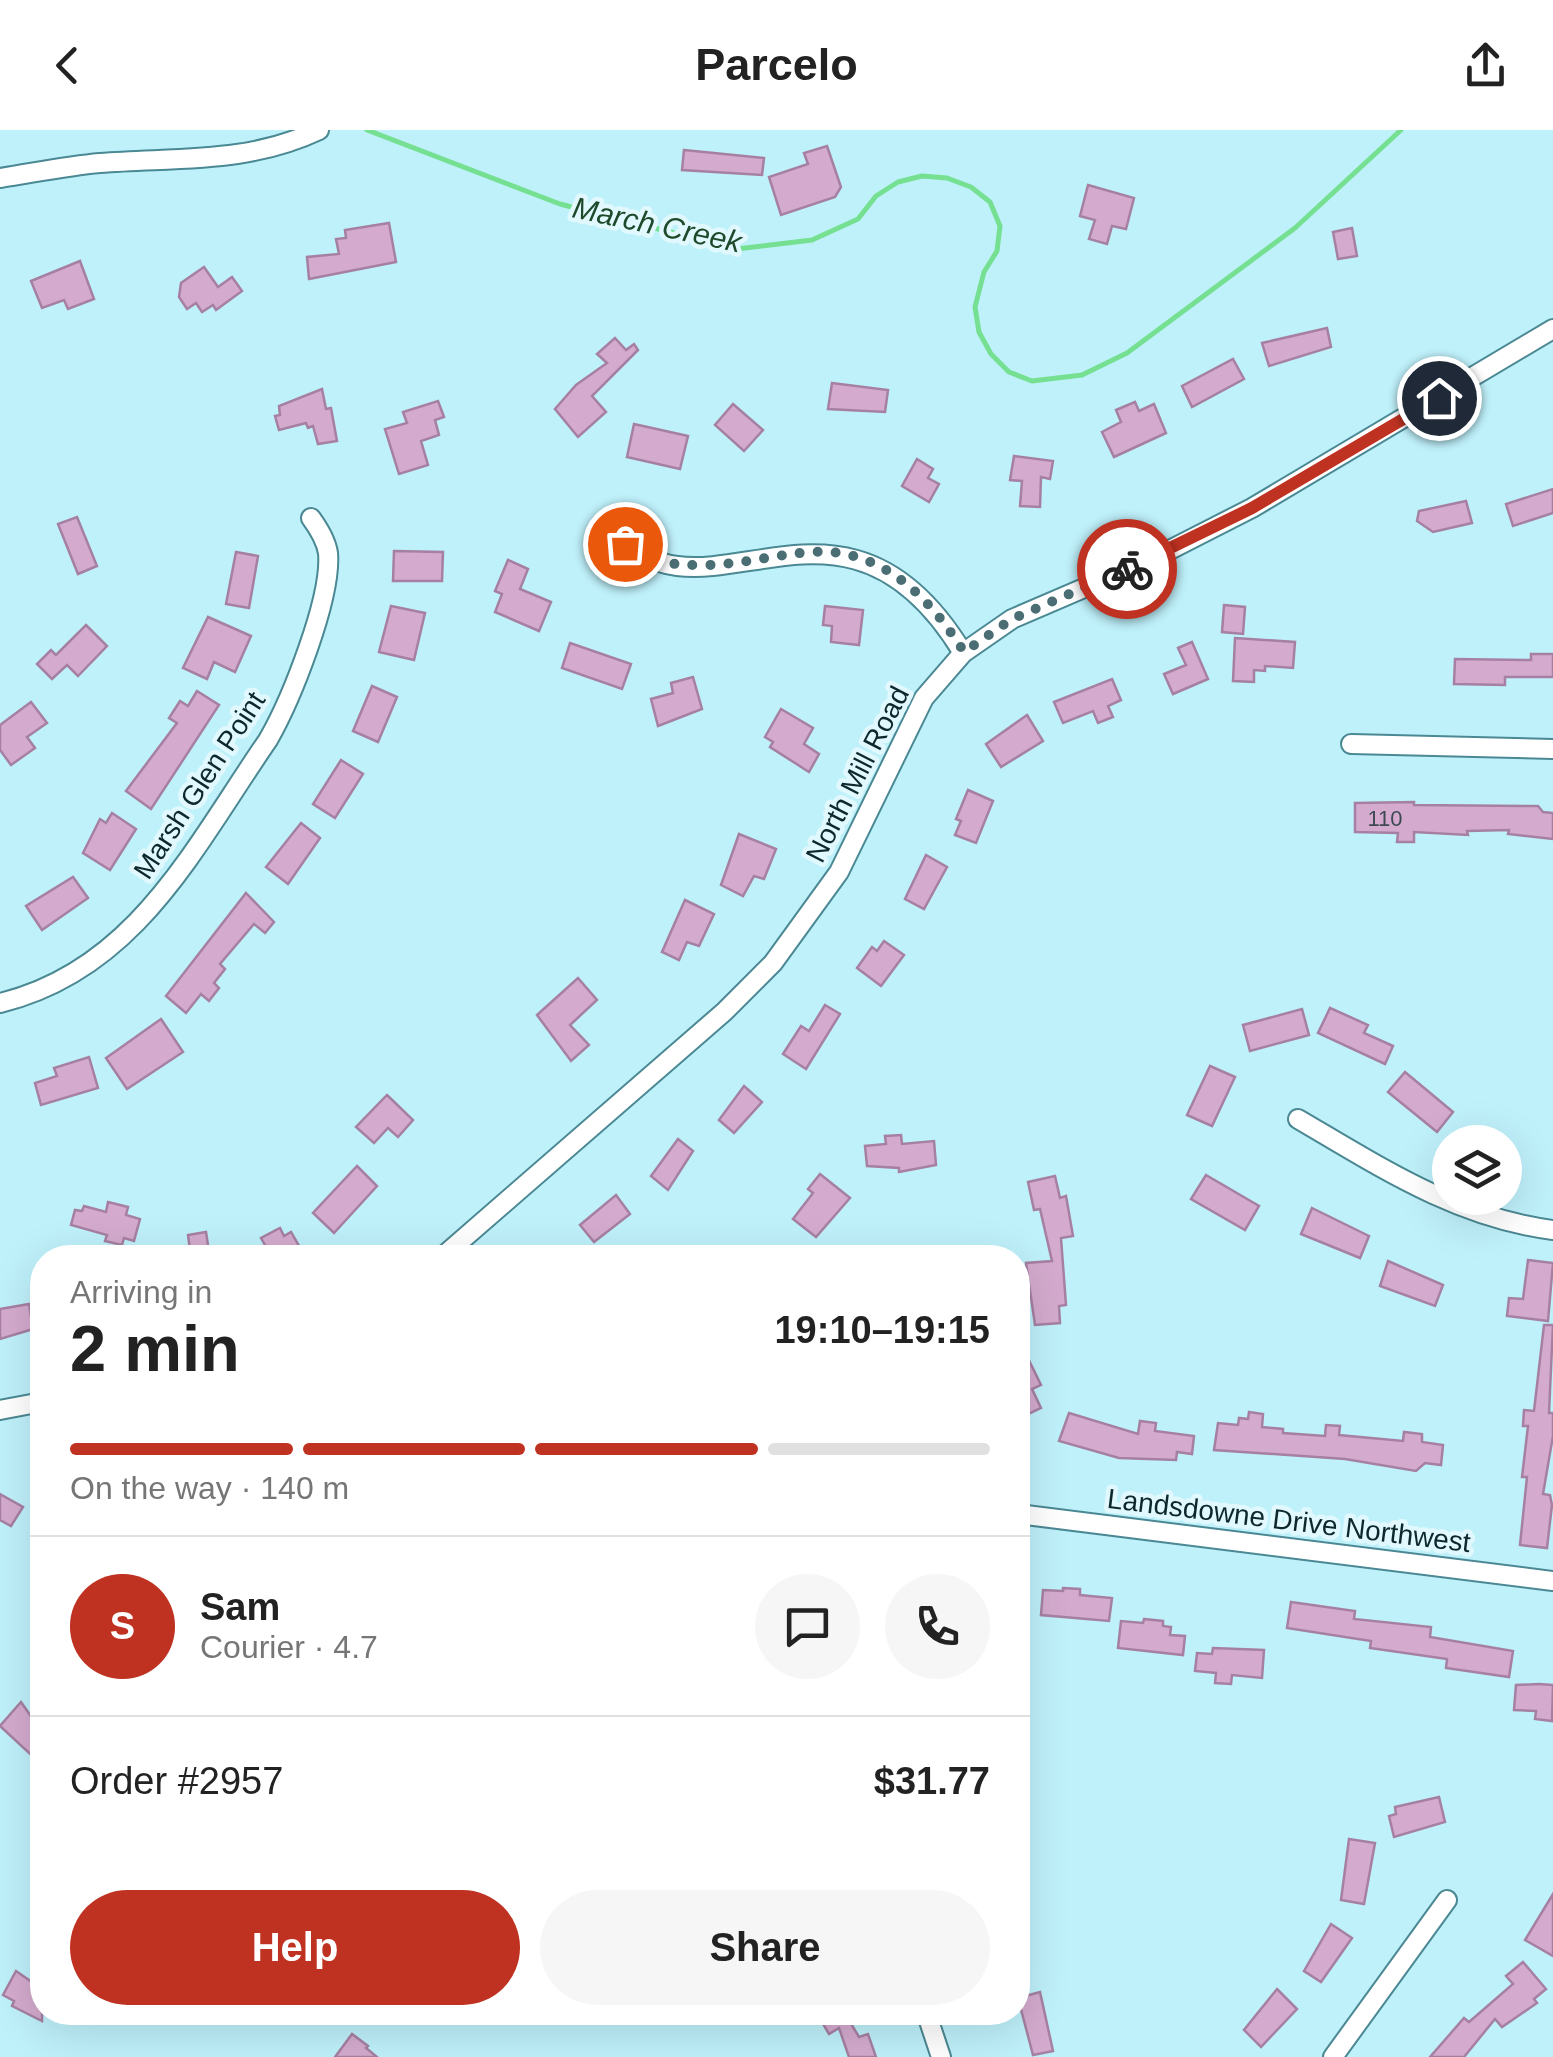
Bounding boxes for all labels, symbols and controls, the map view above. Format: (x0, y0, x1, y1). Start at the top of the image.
icon: back (40, 38, 95, 93)
icon: share (1458, 38, 1513, 93)
text: Parcelo (695, 39, 858, 90)
water label: March Creek (570, 191, 746, 259)
pin (1397, 356, 1482, 441)
icon: home (1412, 371, 1467, 426)
pin (583, 502, 668, 587)
icon: bag (598, 517, 653, 572)
courier (1077, 519, 1177, 619)
icon: bike (1100, 542, 1155, 597)
street label: North Mill Road (800, 681, 915, 867)
street label: Marsh Glen Point (128, 686, 271, 884)
house number: 110 (1367, 806, 1403, 831)
map controls (1432, 1125, 1522, 1215)
button: layers (1432, 1125, 1522, 1215)
text: Arriving in (70, 1274, 212, 1310)
text: 19:10–19:15 (774, 1309, 990, 1351)
text: 2 min (70, 1312, 240, 1385)
text: On the way · 140 m (70, 1470, 349, 1506)
street label: Landsdowne Drive Northwest (1106, 1483, 1473, 1558)
button: chat (755, 1574, 860, 1679)
button: phone (885, 1574, 990, 1679)
text: Sam (200, 1586, 280, 1628)
text: S (110, 1605, 135, 1647)
text: Courier · 4.7 (200, 1629, 378, 1665)
text: Order #2957 (70, 1760, 283, 1802)
text: $31.77 (874, 1760, 990, 1802)
button: Help (70, 1890, 520, 2005)
button: Share (540, 1890, 990, 2005)

